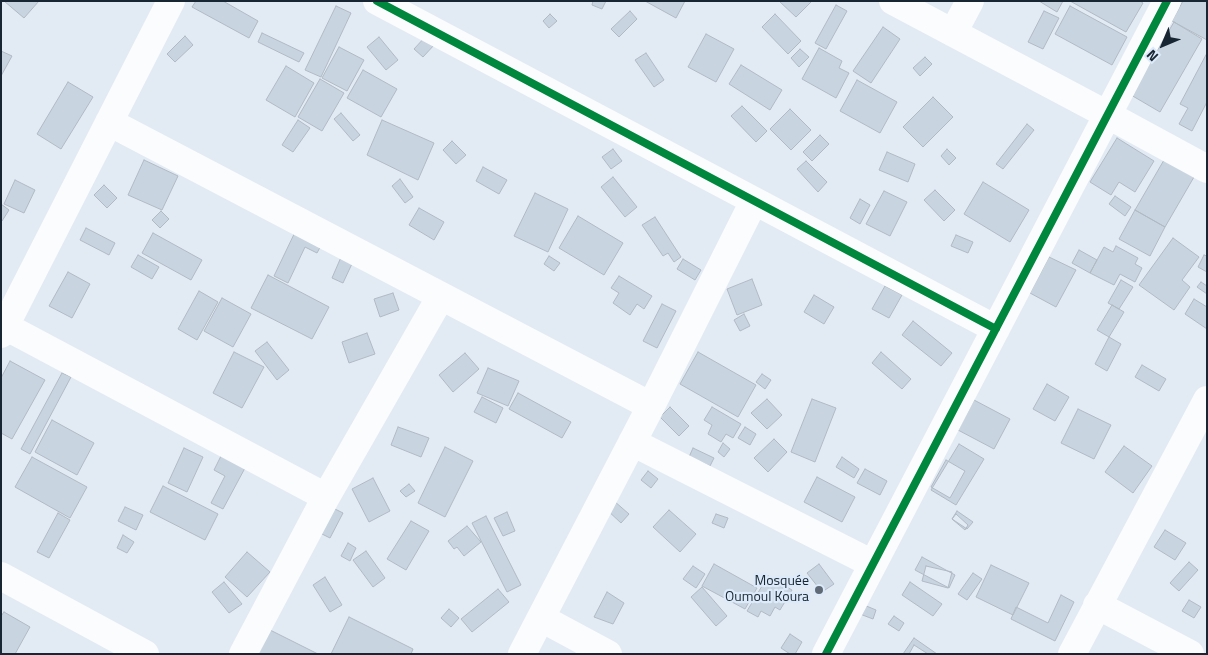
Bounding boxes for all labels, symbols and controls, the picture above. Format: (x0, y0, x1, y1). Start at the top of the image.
north arrow (1138, 20, 1188, 70)
text: N (1141, 45, 1163, 67)
place label: Mosquée Oumoul Koura (725, 574, 809, 606)
marker: Mosquée Oumoul Koura (813, 584, 825, 596)

